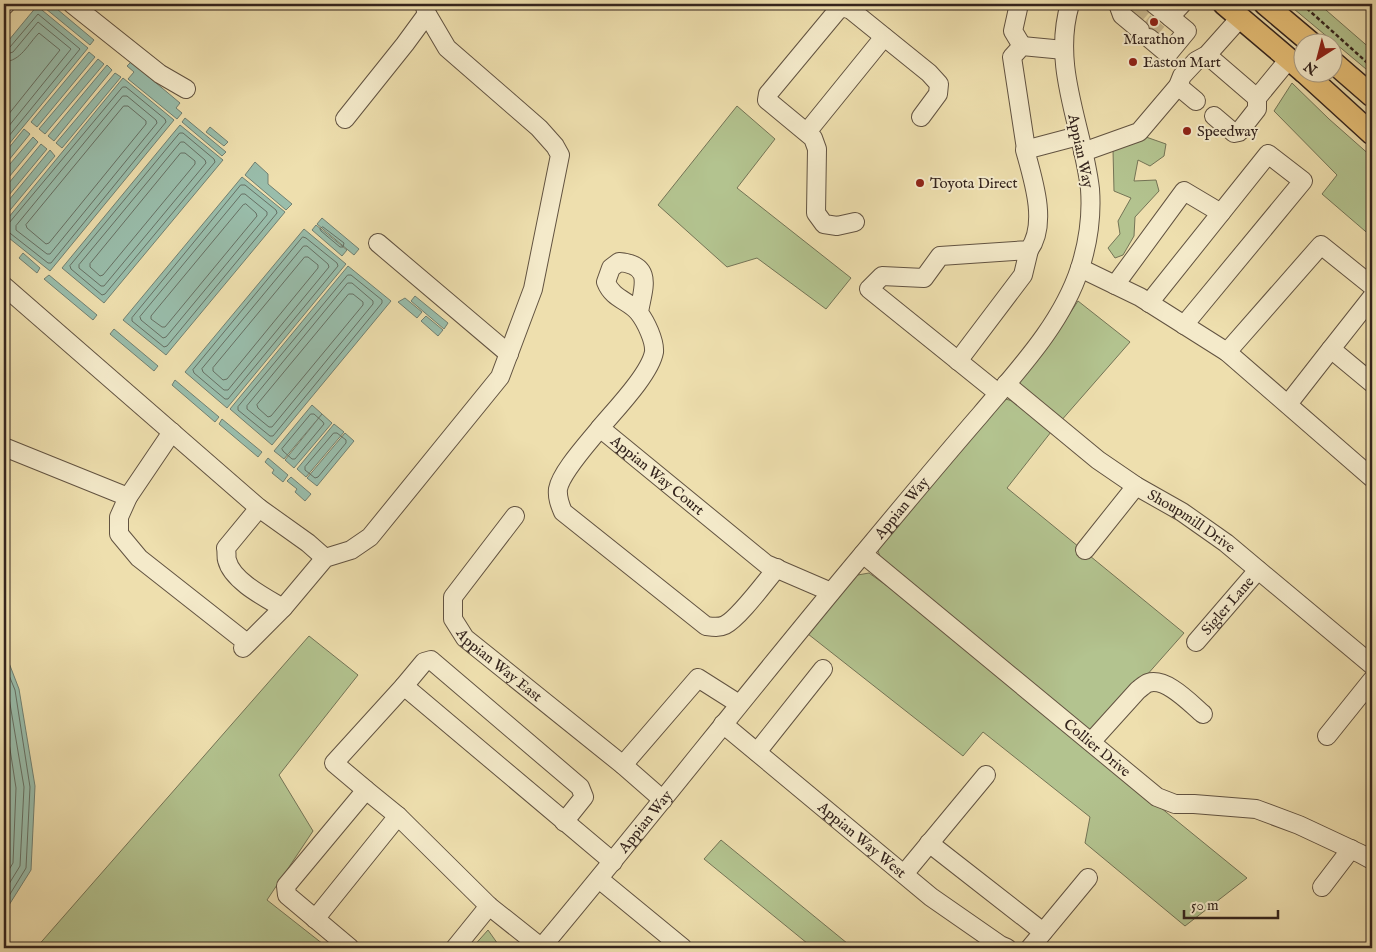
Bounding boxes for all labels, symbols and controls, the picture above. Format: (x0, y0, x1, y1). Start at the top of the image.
marker: Marathon (1148, 16, 1160, 28)
place label: Marathon (1123, 30, 1185, 49)
north arrow (1294, 32, 1344, 82)
place label: Easton Mart (1143, 53, 1221, 72)
marker: Easton Mart (1127, 56, 1139, 68)
text: N (1301, 57, 1322, 79)
street label: Appian Way (1063, 111, 1098, 190)
place label: Speedway (1197, 122, 1259, 141)
marker: Speedway (1181, 125, 1193, 137)
place label: Toyota Direct (930, 174, 1018, 193)
marker: Toyota Direct (914, 177, 926, 189)
street label: Appian Way Court (606, 431, 708, 520)
street label: Appian Way (870, 473, 934, 544)
street label: Shoupmill Drive (1144, 485, 1239, 557)
street label: Sigler Lane (1197, 573, 1258, 639)
street label: Appian Way East (451, 624, 546, 706)
street label: Collier Drive (1059, 715, 1135, 781)
street label: Appian Way (614, 786, 677, 858)
street label: Appian Way West (813, 797, 910, 882)
scale bar (1184, 887, 1277, 919)
text: 50 m (1191, 896, 1219, 915)

